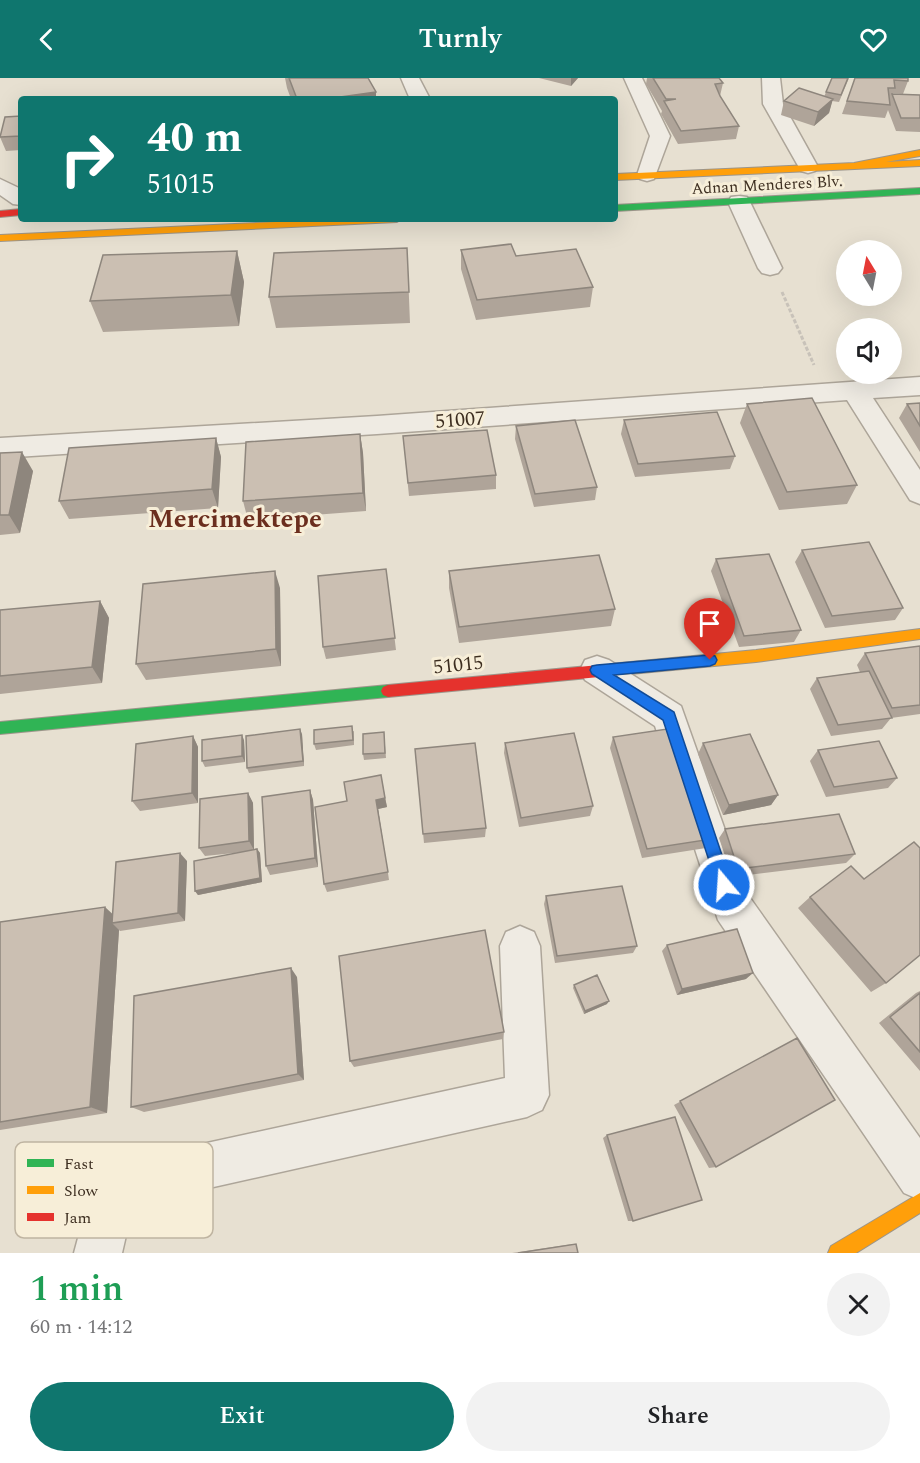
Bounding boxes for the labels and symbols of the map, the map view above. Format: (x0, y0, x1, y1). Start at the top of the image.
street label: Adnan Menderes Blv. (691, 169, 843, 201)
north arrow (836, 240, 902, 306)
street label: 51007 (434, 403, 486, 437)
district label: Mercimektepe (148, 499, 322, 539)
pin (684, 598, 735, 660)
street label: 51015 (432, 647, 485, 683)
position arrow (692, 853, 756, 917)
legend (15, 1142, 213, 1238)
text: Fast (64, 1152, 94, 1176)
text: Slow (64, 1179, 99, 1203)
text: Jam (64, 1206, 92, 1230)

